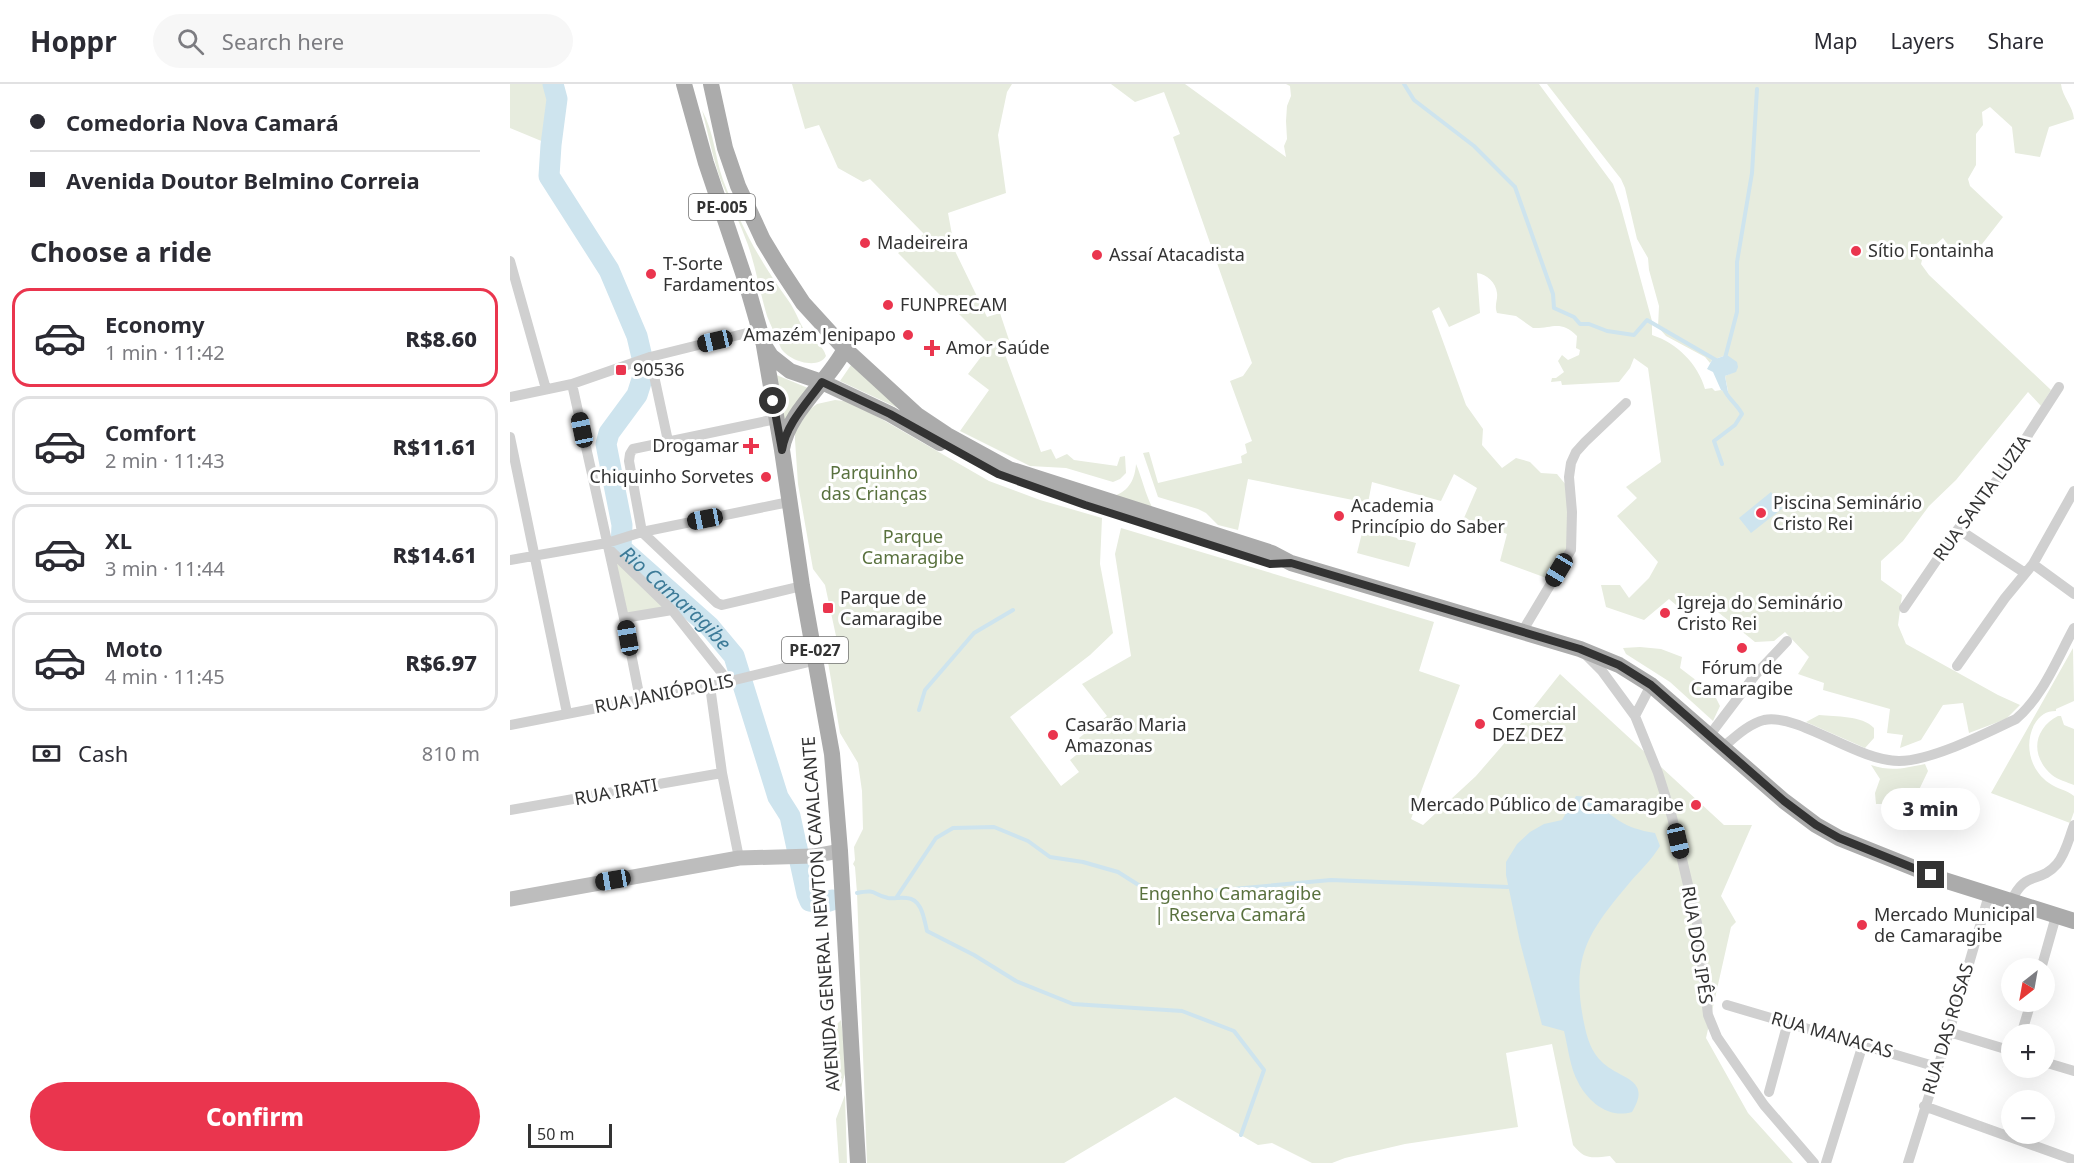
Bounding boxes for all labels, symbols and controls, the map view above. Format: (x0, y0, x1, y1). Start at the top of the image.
search box (153, 14, 573, 68)
text: Hoppr (30, 22, 117, 60)
icon: search (174, 25, 207, 58)
text: Search here (222, 26, 344, 56)
text: Map (1814, 27, 1858, 55)
text: Layers (1891, 27, 1955, 55)
text: Share (1988, 27, 2044, 55)
text: Comedoria Nova Camará (66, 107, 339, 137)
text: Avenida Doutor Belmino Correia (66, 165, 420, 195)
road number: PE-005 (689, 194, 755, 220)
place label: Madeireira (877, 230, 968, 254)
text: Choose a ride (30, 233, 212, 270)
marker: Madeireira (858, 236, 872, 250)
place label: Sítio Fontainha (1868, 238, 1994, 262)
place label: Assaí Atacadista (1109, 242, 1245, 266)
marker: Sítio Fontainha (1849, 244, 1863, 258)
marker: Assaí Atacadista (1090, 248, 1104, 262)
place label: T-Sorte Fardamentos (663, 251, 775, 296)
marker: T-Sorte Fardamentos (644, 267, 658, 281)
place label: FUNPRECAM (900, 292, 1007, 316)
marker: FUNPRECAM (881, 298, 895, 312)
text: Economy (105, 309, 204, 339)
icon: car (33, 311, 87, 365)
place label: Amazém Jenipapo (743, 322, 896, 346)
text: R$8.60 (405, 323, 477, 353)
car (695, 328, 735, 354)
marker: Amazém Jenipapo (901, 328, 915, 342)
place label: Amor Saúde (946, 335, 1050, 359)
text: 1 min · 11:42 (105, 339, 225, 366)
marker: Amor Saúde (923, 339, 941, 357)
place label: 90536 (633, 357, 684, 381)
marker: 90536 (614, 363, 628, 377)
route start (759, 387, 786, 414)
car (569, 411, 595, 449)
text: Comfort (105, 417, 196, 447)
icon: car (33, 419, 87, 473)
street label: RUA SANTA LUZIA (1927, 429, 2035, 565)
text: R$11.61 (393, 431, 477, 461)
place label: Drogamar (652, 433, 740, 457)
marker: Drogamar (744, 439, 758, 453)
text: 2 min · 11:43 (105, 447, 225, 474)
park label: Parquinho das Crianças (821, 460, 927, 505)
place label: Chiquinho Sorvetes (589, 464, 754, 488)
marker: Chiquinho Sorvetes (759, 470, 773, 484)
place label: Piscina Seminário Cristo Rei (1773, 490, 1922, 535)
place label: Academia Princípio do Saber (1351, 493, 1506, 538)
marker: Piscina Seminário Cristo Rei (1754, 506, 1768, 520)
car (686, 507, 724, 531)
marker: Academia Princípio do Saber (1332, 509, 1346, 523)
park label: Parque Camaragibe (862, 524, 964, 569)
text: XL (105, 525, 132, 555)
icon: car (33, 527, 87, 581)
text: R$14.61 (393, 539, 477, 569)
water label: Rio Camaragibe (615, 540, 738, 656)
car (1542, 550, 1576, 590)
text: 3 min · 11:44 (105, 555, 225, 582)
place label: Parque de Camaragibe (840, 585, 943, 630)
place label: Igreja do Seminário Cristo Rei (1677, 590, 1843, 635)
marker: Parque de Camaragibe (821, 601, 835, 615)
marker: Igreja do Seminário Cristo Rei (1658, 606, 1672, 620)
car (616, 619, 640, 657)
text: Moto (105, 633, 163, 663)
icon: car (33, 635, 87, 689)
road number: PE-027 (782, 637, 848, 663)
marker: Fórum de Camaragibe (1735, 641, 1749, 655)
text: R$6.97 (405, 647, 477, 677)
place label: Fórum de Camaragibe (1691, 655, 1793, 700)
text: 4 min · 11:45 (105, 663, 225, 690)
street label: RUA JANIÓPOLIS (592, 668, 735, 718)
place label: Comercial DEZ DEZ (1492, 701, 1576, 746)
place label: Casarão Maria Amazonas (1065, 712, 1187, 757)
marker: Comercial DEZ DEZ (1473, 717, 1487, 731)
marker: Casarão Maria Amazonas (1046, 728, 1060, 742)
street label: AVENIDA GENERAL NEWTON CAVALCANTE (796, 736, 844, 1092)
icon: cash (30, 737, 63, 770)
text: Cash (78, 738, 128, 768)
text: 810 m (422, 740, 480, 767)
street label: RUA IRATI (572, 772, 659, 810)
callout: 3 min (1882, 788, 1980, 830)
place label: Mercado Público de Camaragibe (1410, 792, 1684, 816)
text: 3 min (1903, 795, 1958, 822)
marker: Mercado Público de Camaragibe (1689, 798, 1703, 812)
car (1665, 821, 1691, 861)
route end (1917, 861, 1944, 888)
car (594, 868, 632, 892)
park label: Engenho Camaragibe | Reserva Camará (1139, 881, 1321, 926)
street label: RUA DOS IPÊS (1677, 884, 1719, 1006)
place label: Mercado Municipal de Camaragibe (1874, 902, 2035, 947)
marker: Mercado Municipal de Camaragibe (1855, 918, 1869, 932)
north arrow (2001, 958, 2055, 1012)
map controls (2001, 958, 2055, 1144)
street label: RUA DAS ROSAS (1916, 960, 1978, 1097)
street label: RUA MANACAS (1769, 1005, 1896, 1063)
button: + (2001, 1024, 2055, 1078)
button: Confirm (30, 1082, 480, 1151)
button: − (2001, 1090, 2055, 1144)
scale bar (528, 1121, 612, 1148)
text: 50 m (537, 1123, 574, 1145)

